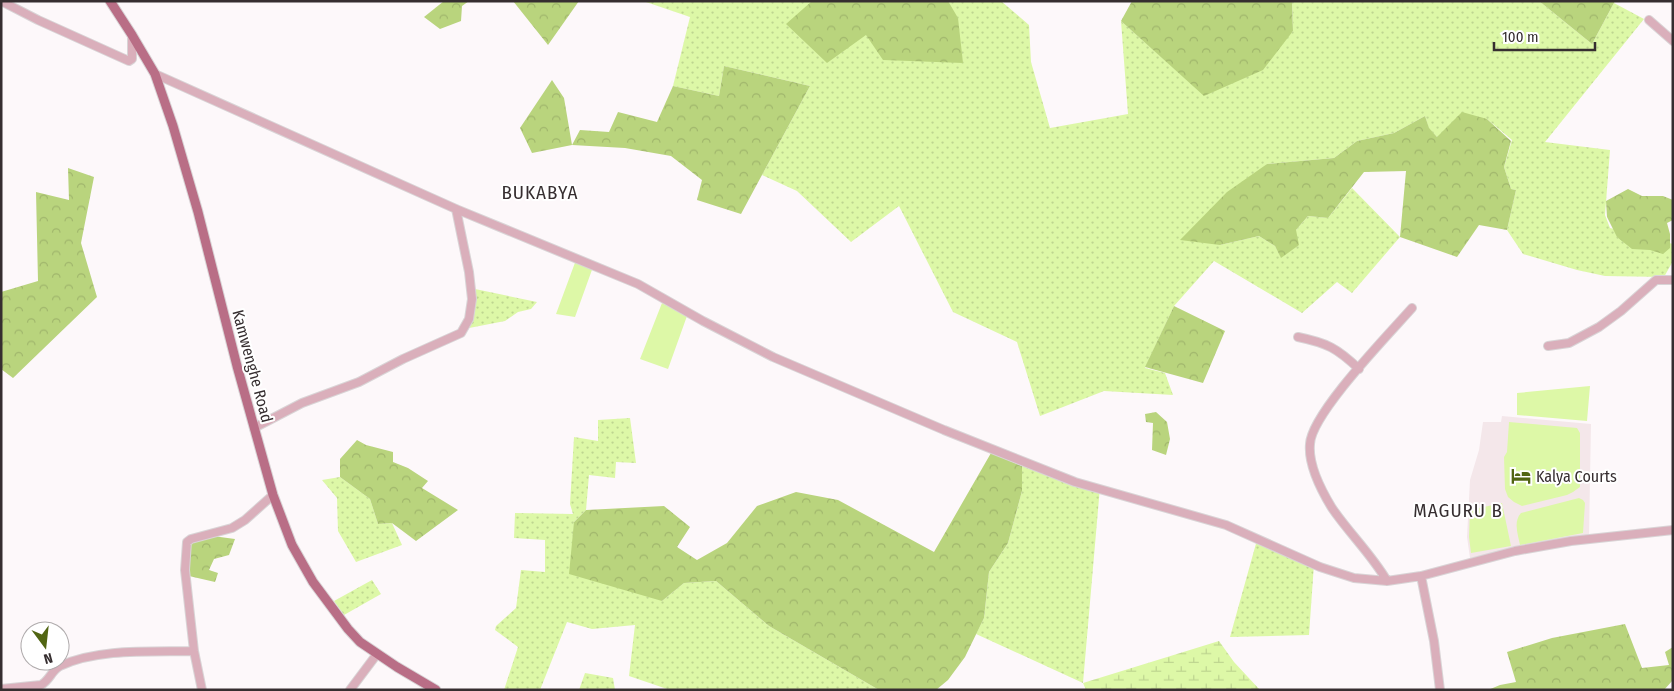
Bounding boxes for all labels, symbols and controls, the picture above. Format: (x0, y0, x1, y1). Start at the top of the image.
scale bar (1494, 20, 1595, 52)
text: 100 m (1502, 28, 1539, 46)
district label: BUKABYA (501, 181, 579, 204)
street label: Kamwenghe Road (228, 308, 277, 425)
hotel icon: Kalya Courts (1510, 465, 1532, 487)
place label: Kalya Courts (1536, 467, 1617, 486)
district label: MAGURU B (1413, 499, 1503, 522)
north arrow (20, 621, 70, 671)
text: N (42, 649, 54, 667)

